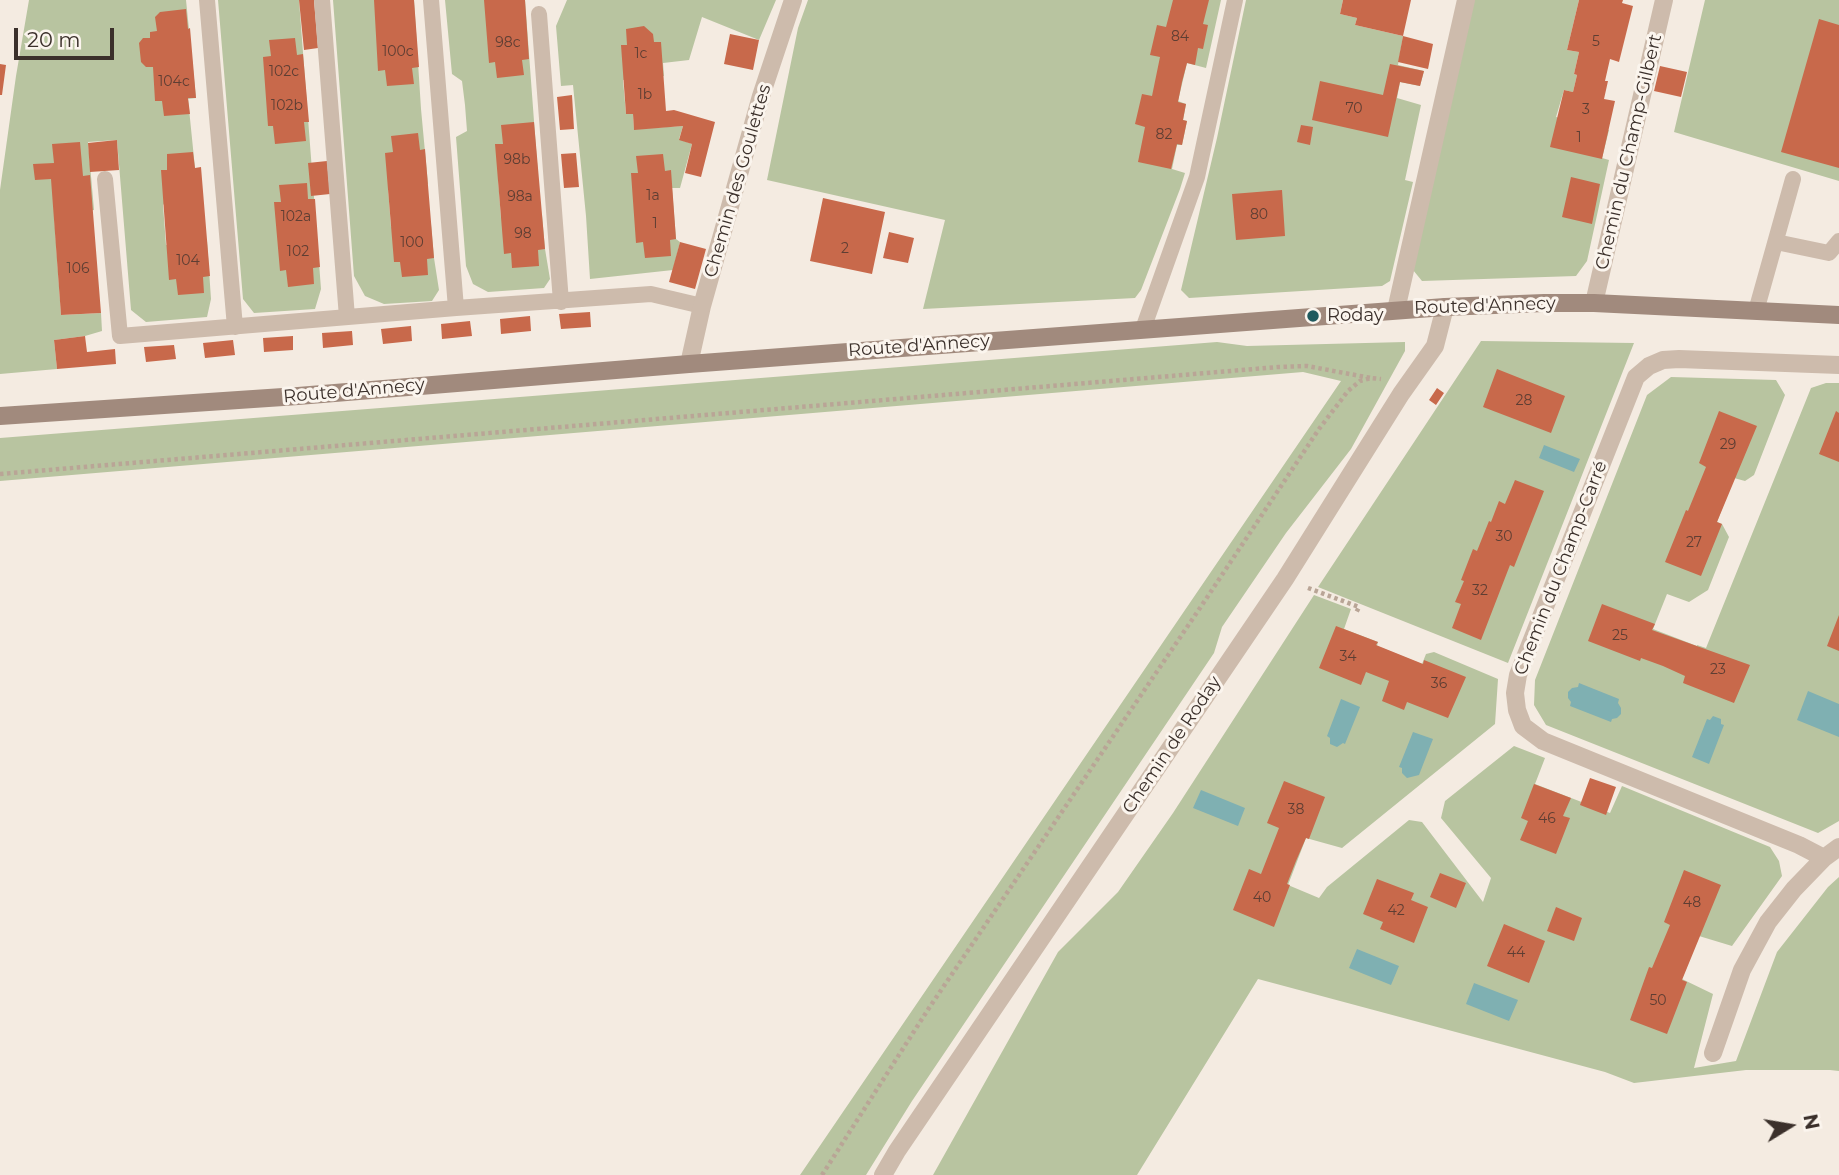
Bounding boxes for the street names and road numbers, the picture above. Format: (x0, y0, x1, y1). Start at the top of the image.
street label: Chemin du Champ-Gilbert (1591, 32, 1667, 272)
street label: Chemin des Goulettes (700, 82, 776, 280)
street label: Route d'Annecy (1414, 293, 1556, 319)
street label: Route d'Annecy (847, 330, 991, 362)
street label: Route d'Annecy (282, 374, 426, 408)
street label: Chemin du Champ-Carré (1510, 458, 1612, 678)
street label: Chemin de Roday (1118, 672, 1226, 818)

